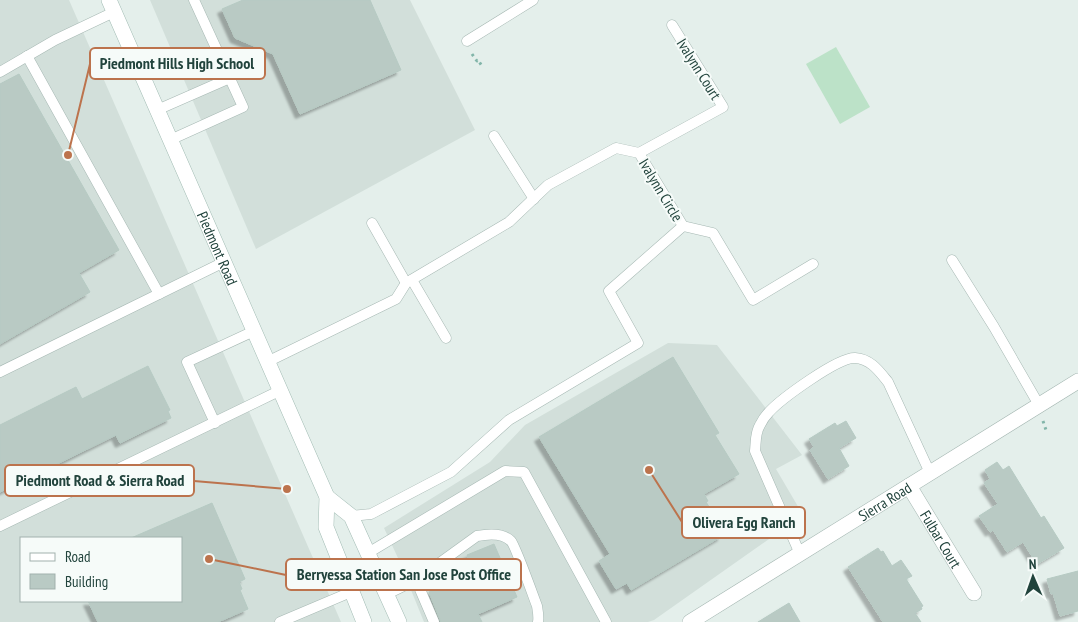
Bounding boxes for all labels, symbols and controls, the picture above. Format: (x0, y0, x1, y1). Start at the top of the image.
street label: Ivalynn Court (673, 35, 725, 103)
callout: Piedmont Hills High School (90, 48, 265, 79)
text: Piedmont Hills High School (100, 53, 254, 73)
street label: Ivalynn Circle (635, 155, 687, 225)
street label: Piedmont Road (193, 208, 242, 288)
callout: Piedmont Road & Sierra Road (5, 465, 194, 496)
text: Piedmont Road & Sierra Road (16, 470, 184, 490)
street label: Sierra Road (854, 478, 915, 525)
callout: Olivera Egg Ranch (682, 507, 805, 538)
street label: Fulbar Court (916, 507, 966, 571)
text: Olivera Egg Ranch (692, 512, 796, 532)
legend (20, 537, 182, 602)
text: Road (65, 547, 91, 566)
north arrow (1008, 552, 1058, 602)
text: N (1028, 555, 1037, 573)
callout: Berryessa Station San Jose Post Office (286, 559, 521, 590)
text: Berryessa Station San Jose Post Office (297, 564, 511, 584)
text: Building (65, 572, 108, 591)

